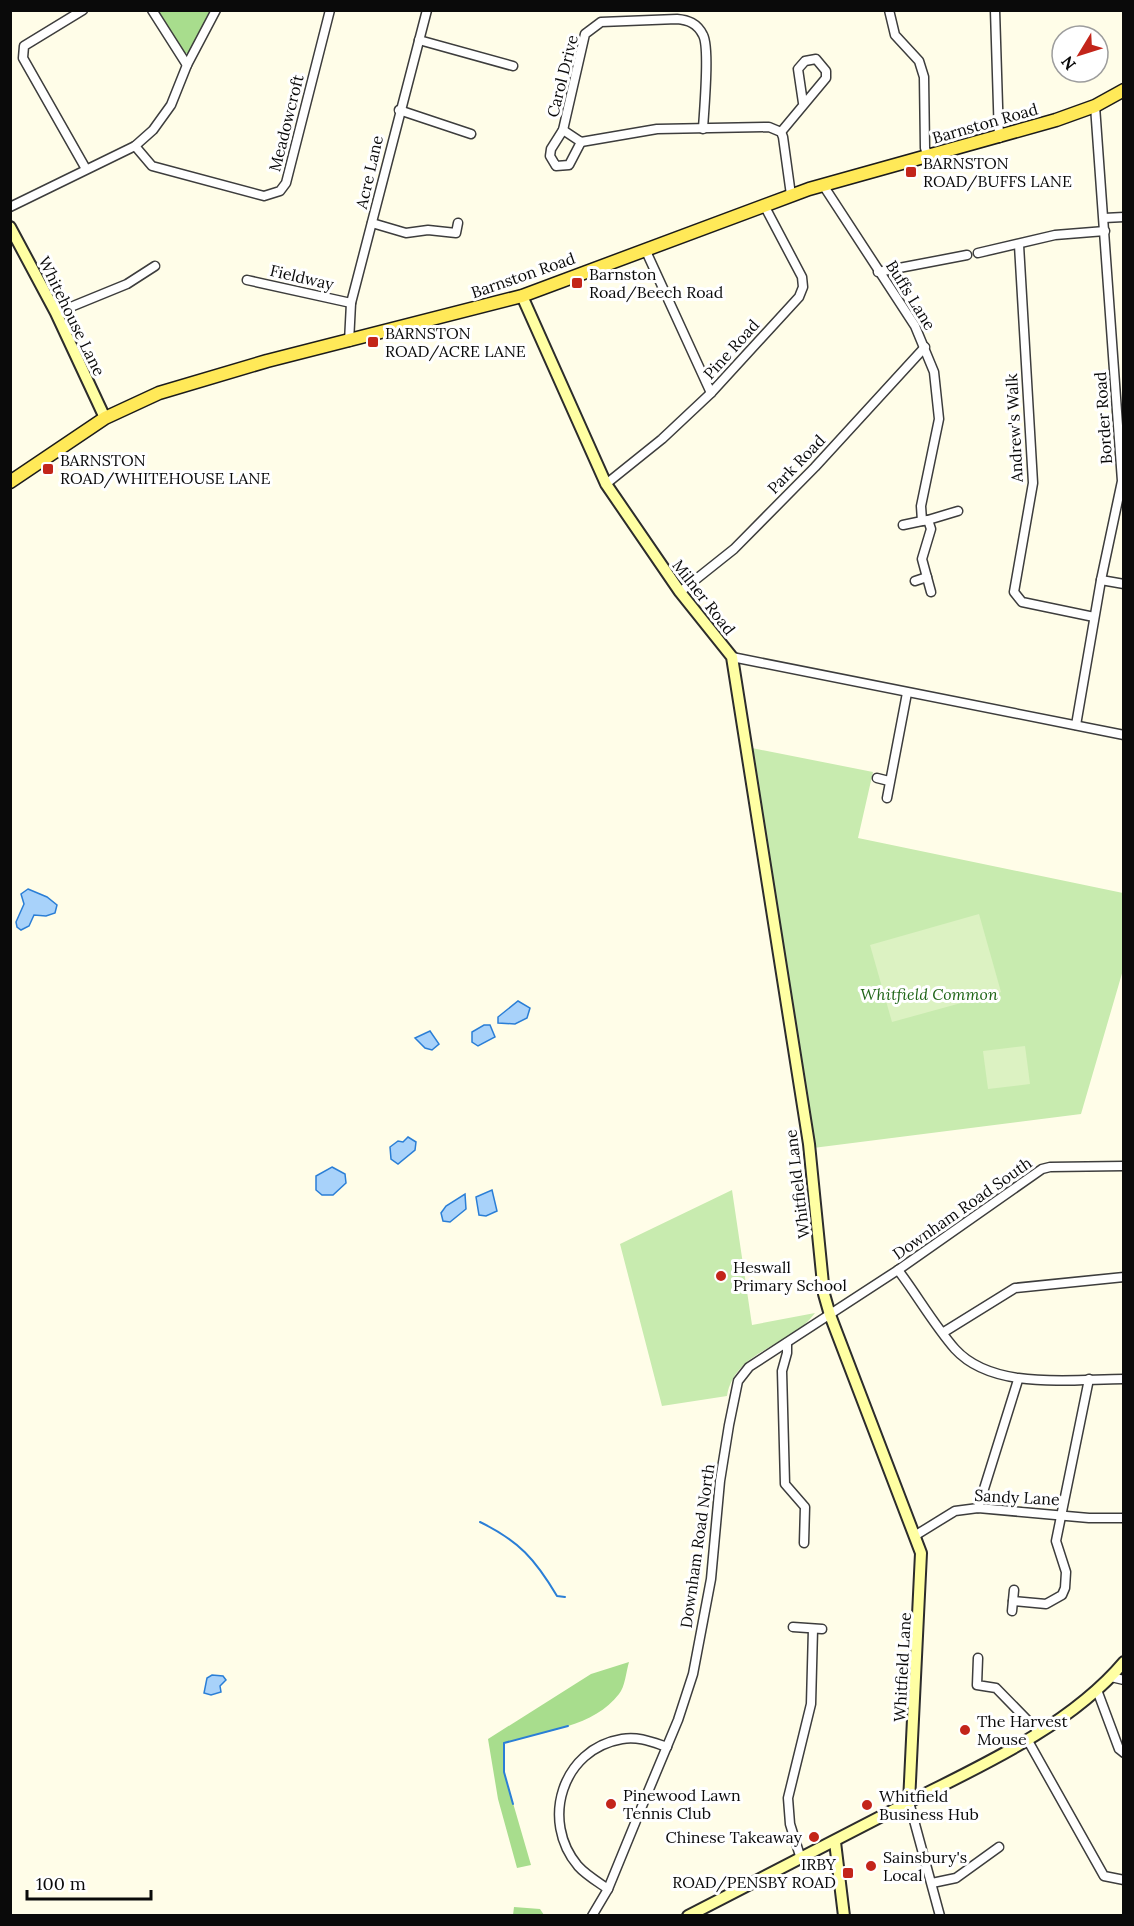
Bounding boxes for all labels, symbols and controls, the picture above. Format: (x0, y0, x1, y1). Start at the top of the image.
north arrow (1050, 24, 1110, 84)
street label: Carol Drive (542, 32, 582, 119)
text: N (1056, 52, 1080, 74)
street label: Meadowcroft (264, 72, 308, 174)
street label: Barnston Road (930, 98, 1040, 148)
street label: Acre Lane (351, 133, 387, 212)
place label: BARNSTON ROAD/BUFFS LANE (923, 153, 1072, 192)
marker: BARNSTON ROAD/BUFFS LANE (904, 165, 918, 179)
street label: Barnston Road (468, 248, 578, 302)
street label: Whitehouse Lane (34, 253, 110, 379)
street label: Buffs Lane (882, 257, 940, 334)
street label: Fieldway (268, 260, 336, 294)
place label: Barnston Road/Beech Road (589, 264, 724, 303)
marker: Barnston Road/Beech Road (570, 276, 584, 290)
street label: Pine Road (699, 315, 763, 383)
place label: BARNSTON ROAD/ACRE LANE (385, 323, 526, 362)
marker: BARNSTON ROAD/ACRE LANE (366, 335, 380, 349)
street label: Border Road (1090, 371, 1116, 465)
street label: Andrew's Walk (1001, 373, 1027, 484)
street label: Park Road (763, 430, 829, 498)
place label: BARNSTON ROAD/WHITEHOUSE LANE (60, 450, 270, 489)
marker: BARNSTON ROAD/WHITEHOUSE LANE (41, 462, 55, 476)
street label: Milner Road (668, 555, 740, 639)
park label: Whitfield Common (860, 984, 998, 1004)
street label: Whitfield Lane (780, 1128, 814, 1240)
street label: Downham Road South (889, 1152, 1036, 1264)
place label: Heswall Primary School (733, 1257, 847, 1295)
marker: Heswall Primary School (714, 1269, 728, 1283)
street label: Downham Road North (676, 1462, 718, 1629)
street label: Sandy Lane (974, 1485, 1060, 1509)
street label: Whitfield Lane (889, 1611, 915, 1722)
place label: The Harvest Mouse (977, 1711, 1068, 1749)
marker: The Harvest Mouse (958, 1723, 972, 1737)
place label: Pinewood Lawn Tennis Club (623, 1785, 741, 1823)
place label: Whitfield Business Hub (879, 1786, 979, 1824)
marker: Pinewood Lawn Tennis Club (604, 1797, 618, 1811)
marker: Whitfield Business Hub (860, 1798, 874, 1812)
place label: Chinese Takeaway (666, 1827, 803, 1847)
marker: Chinese Takeaway (807, 1830, 821, 1844)
place label: Sainsbury's Local (883, 1847, 967, 1885)
place label: IRBY ROAD/PENSBY ROAD (672, 1854, 837, 1893)
marker: Sainsbury's Local (864, 1859, 878, 1873)
scale bar (27, 1863, 152, 1901)
marker: IRBY ROAD/PENSBY ROAD (841, 1866, 855, 1880)
text: 100 m (36, 1872, 86, 1895)

